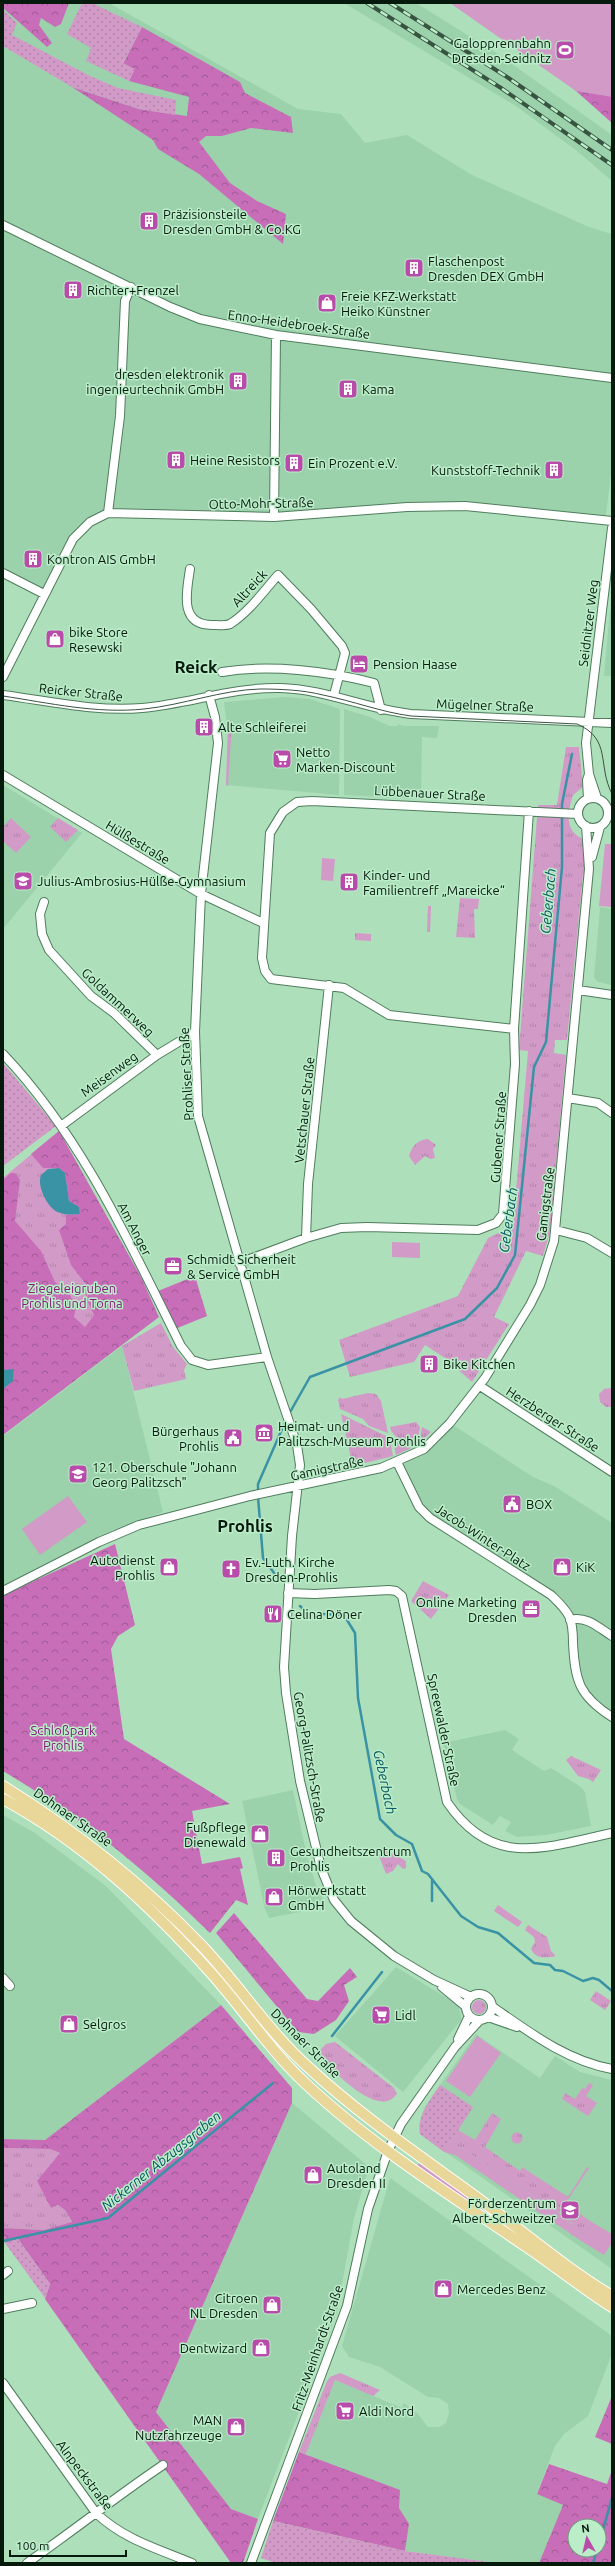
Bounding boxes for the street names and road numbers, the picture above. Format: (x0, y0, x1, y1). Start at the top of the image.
street label: Enno-Heidebroek-Straße (227, 307, 371, 341)
street label: Otto-Mohr-Straße (208, 495, 314, 511)
street label: Altreick (229, 567, 270, 609)
street label: Seidnitzer Weg (576, 579, 600, 667)
street label: Reicker Straße (38, 681, 124, 703)
street label: Mügelner Straße (436, 696, 534, 714)
street label: Lübbenauer Straße (374, 783, 486, 803)
street label: Hülßestraße (103, 817, 173, 867)
street label: Goldammerweg (79, 965, 157, 1039)
street label: Prohliser Straße (177, 1027, 195, 1121)
street label: Meisenweg (78, 1049, 140, 1099)
street label: Vetschauer Straße (291, 1056, 317, 1164)
street label: Gubener Straße (488, 1091, 508, 1183)
street label: Gamigstraße (534, 1166, 556, 1242)
street label: Am Anger (116, 1200, 154, 1258)
street label: Herzberger Straße (504, 1384, 602, 1454)
street label: Gamigstraße (289, 1453, 365, 1483)
street label: Jacob-Winter-Platz (433, 1501, 533, 1573)
street label: Spreewalder Straße (425, 1672, 463, 1788)
street label: Georg-Palitzsch-Straße (292, 1690, 328, 1824)
street label: Dohnaer Straße (31, 1785, 115, 1849)
street label: Dohnaer Straße (269, 2006, 343, 2080)
street label: Fritz-Meinhardt-Straße (289, 2283, 345, 2413)
street label: Alnpeckstraße (54, 2437, 116, 2513)

